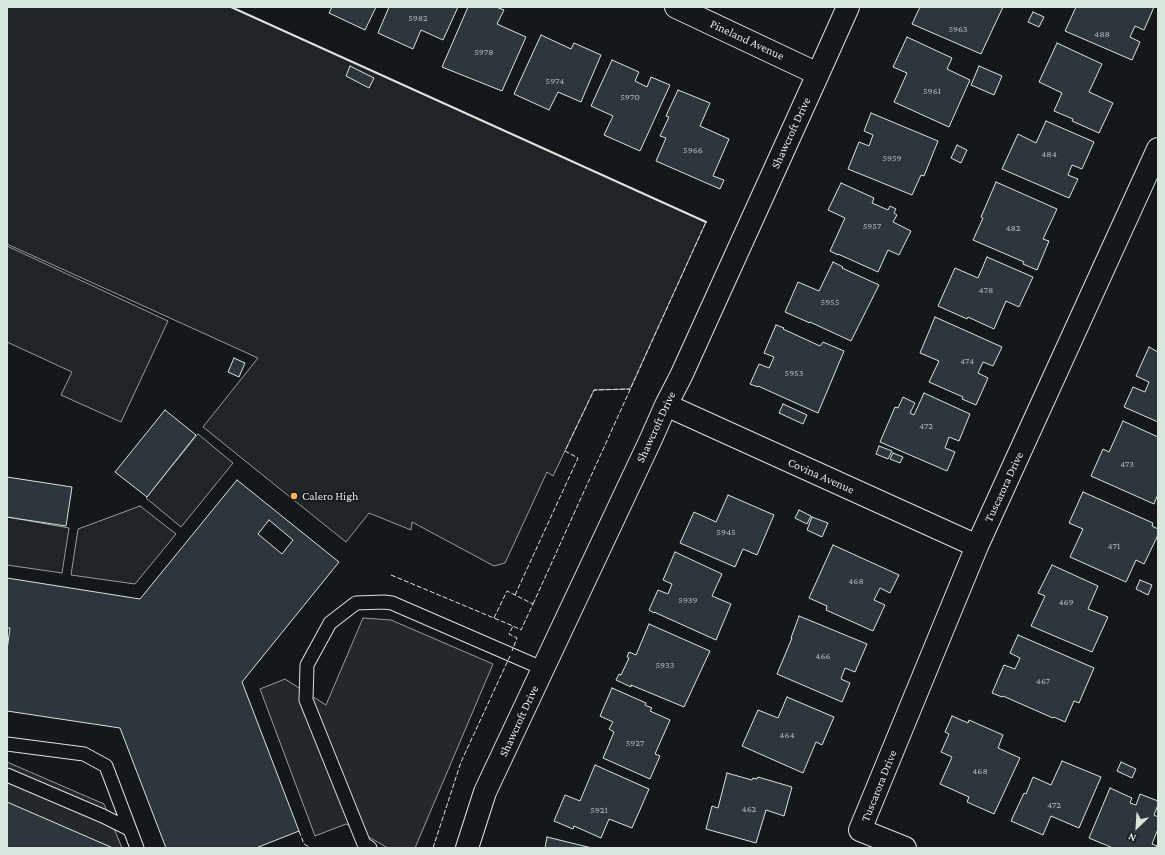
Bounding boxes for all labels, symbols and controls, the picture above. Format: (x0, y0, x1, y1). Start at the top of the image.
house number: 5982 (408, 12, 428, 24)
street label: Pineland Avenue (708, 17, 786, 63)
house number: 5963 (948, 23, 968, 35)
house number: 488 (1094, 28, 1110, 40)
house number: 5978 (474, 46, 494, 58)
house number: 5974 (546, 75, 564, 87)
house number: 5961 (923, 85, 941, 97)
house number: 5970 (620, 91, 640, 103)
street label: Shawcroft Drive (768, 95, 814, 171)
house number: 5966 (683, 144, 703, 156)
house number: 484 (1041, 148, 1057, 160)
house number: 5959 (882, 152, 902, 164)
house number: 5957 (863, 220, 881, 232)
house number: 482 (1005, 222, 1021, 234)
house number: 478 (979, 284, 993, 296)
house number: 5955 (821, 296, 839, 308)
house number: 474 (960, 355, 974, 367)
house number: 5953 (785, 367, 803, 379)
street label: Shawcroft Drive (633, 389, 679, 465)
house number: 472 (919, 420, 933, 432)
street label: Tuscarora Drive (981, 450, 1027, 524)
street label: Covina Avenue (786, 455, 856, 497)
house number: 473 (1120, 458, 1134, 470)
place label: Calero High (302, 489, 358, 503)
marker: Calero High (289, 491, 299, 501)
house number: 5945 (716, 526, 736, 538)
house number: 471 (1108, 540, 1120, 552)
house number: 468 (848, 575, 864, 587)
house number: 5939 (678, 594, 698, 606)
house number: 469 (1058, 596, 1074, 608)
house number: 466 (815, 650, 831, 662)
house number: 5933 (656, 659, 674, 671)
house number: 467 (1036, 675, 1050, 687)
street label: Shawcroft Drive (496, 683, 542, 759)
house number: 464 (779, 729, 795, 741)
house number: 5927 (626, 737, 644, 749)
street label: Tuscarora Drive (858, 748, 900, 824)
house number: 468 (972, 765, 988, 777)
house number: 472 (1047, 799, 1061, 811)
house number: 462 (742, 803, 756, 815)
house number: 5921 (590, 804, 608, 816)
north arrow (1117, 807, 1157, 847)
text: N (1126, 831, 1138, 845)

